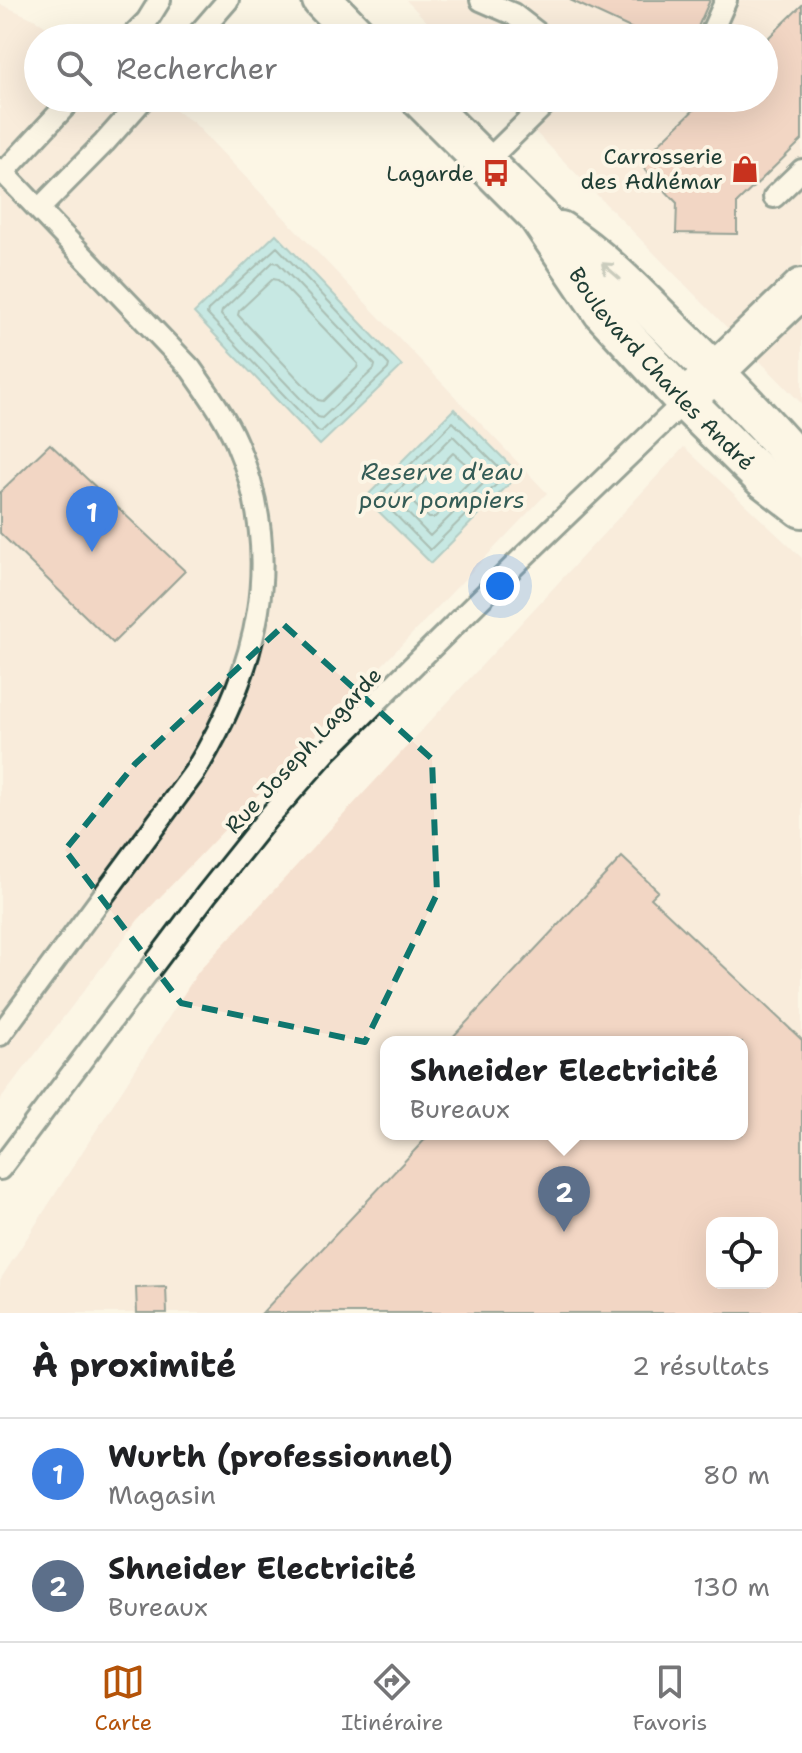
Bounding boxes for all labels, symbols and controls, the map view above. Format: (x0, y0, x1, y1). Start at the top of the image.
search box (24, 24, 778, 112)
icon: search (52, 46, 96, 90)
text: Rechercher (116, 48, 278, 89)
place label: Carrosserie des Adhémar (581, 142, 723, 196)
shop icon: Carrosserie des Adhémar (730, 154, 760, 184)
bus stop icon: Lagarde (481, 158, 511, 188)
place label: Lagarde (386, 159, 474, 188)
street label: Boulevard Charles André (562, 262, 761, 477)
one-way arrow (601, 262, 621, 280)
water label: Reserve d'eau pour pompiers (358, 456, 525, 516)
pin: 1 (66, 486, 118, 552)
your location (480, 566, 520, 606)
street label: Rue Joseph Lagarde (219, 661, 388, 840)
popup (380, 1036, 748, 1140)
text: Shneider Electricité (410, 1050, 718, 1091)
text: Bureaux (410, 1091, 510, 1126)
pin: 2 (538, 1166, 590, 1232)
map controls (706, 1217, 778, 1289)
button: locate (706, 1217, 778, 1289)
text: À proximité (32, 1342, 236, 1388)
text: 2 résultats (632, 1348, 770, 1383)
text: Wurth (professionnel) (108, 1436, 453, 1477)
text: 1 (52, 1457, 64, 1492)
text: 80 m (703, 1457, 770, 1492)
text: Magasin (108, 1477, 216, 1512)
text: Shneider Electricité (108, 1548, 416, 1589)
text: 2 (49, 1569, 67, 1604)
text: 130 m (693, 1569, 770, 1604)
text: Bureaux (108, 1589, 208, 1624)
tab: Carte (94, 1660, 152, 1737)
tab: Itinéraire (341, 1660, 443, 1737)
tab: Favoris (632, 1660, 707, 1737)

